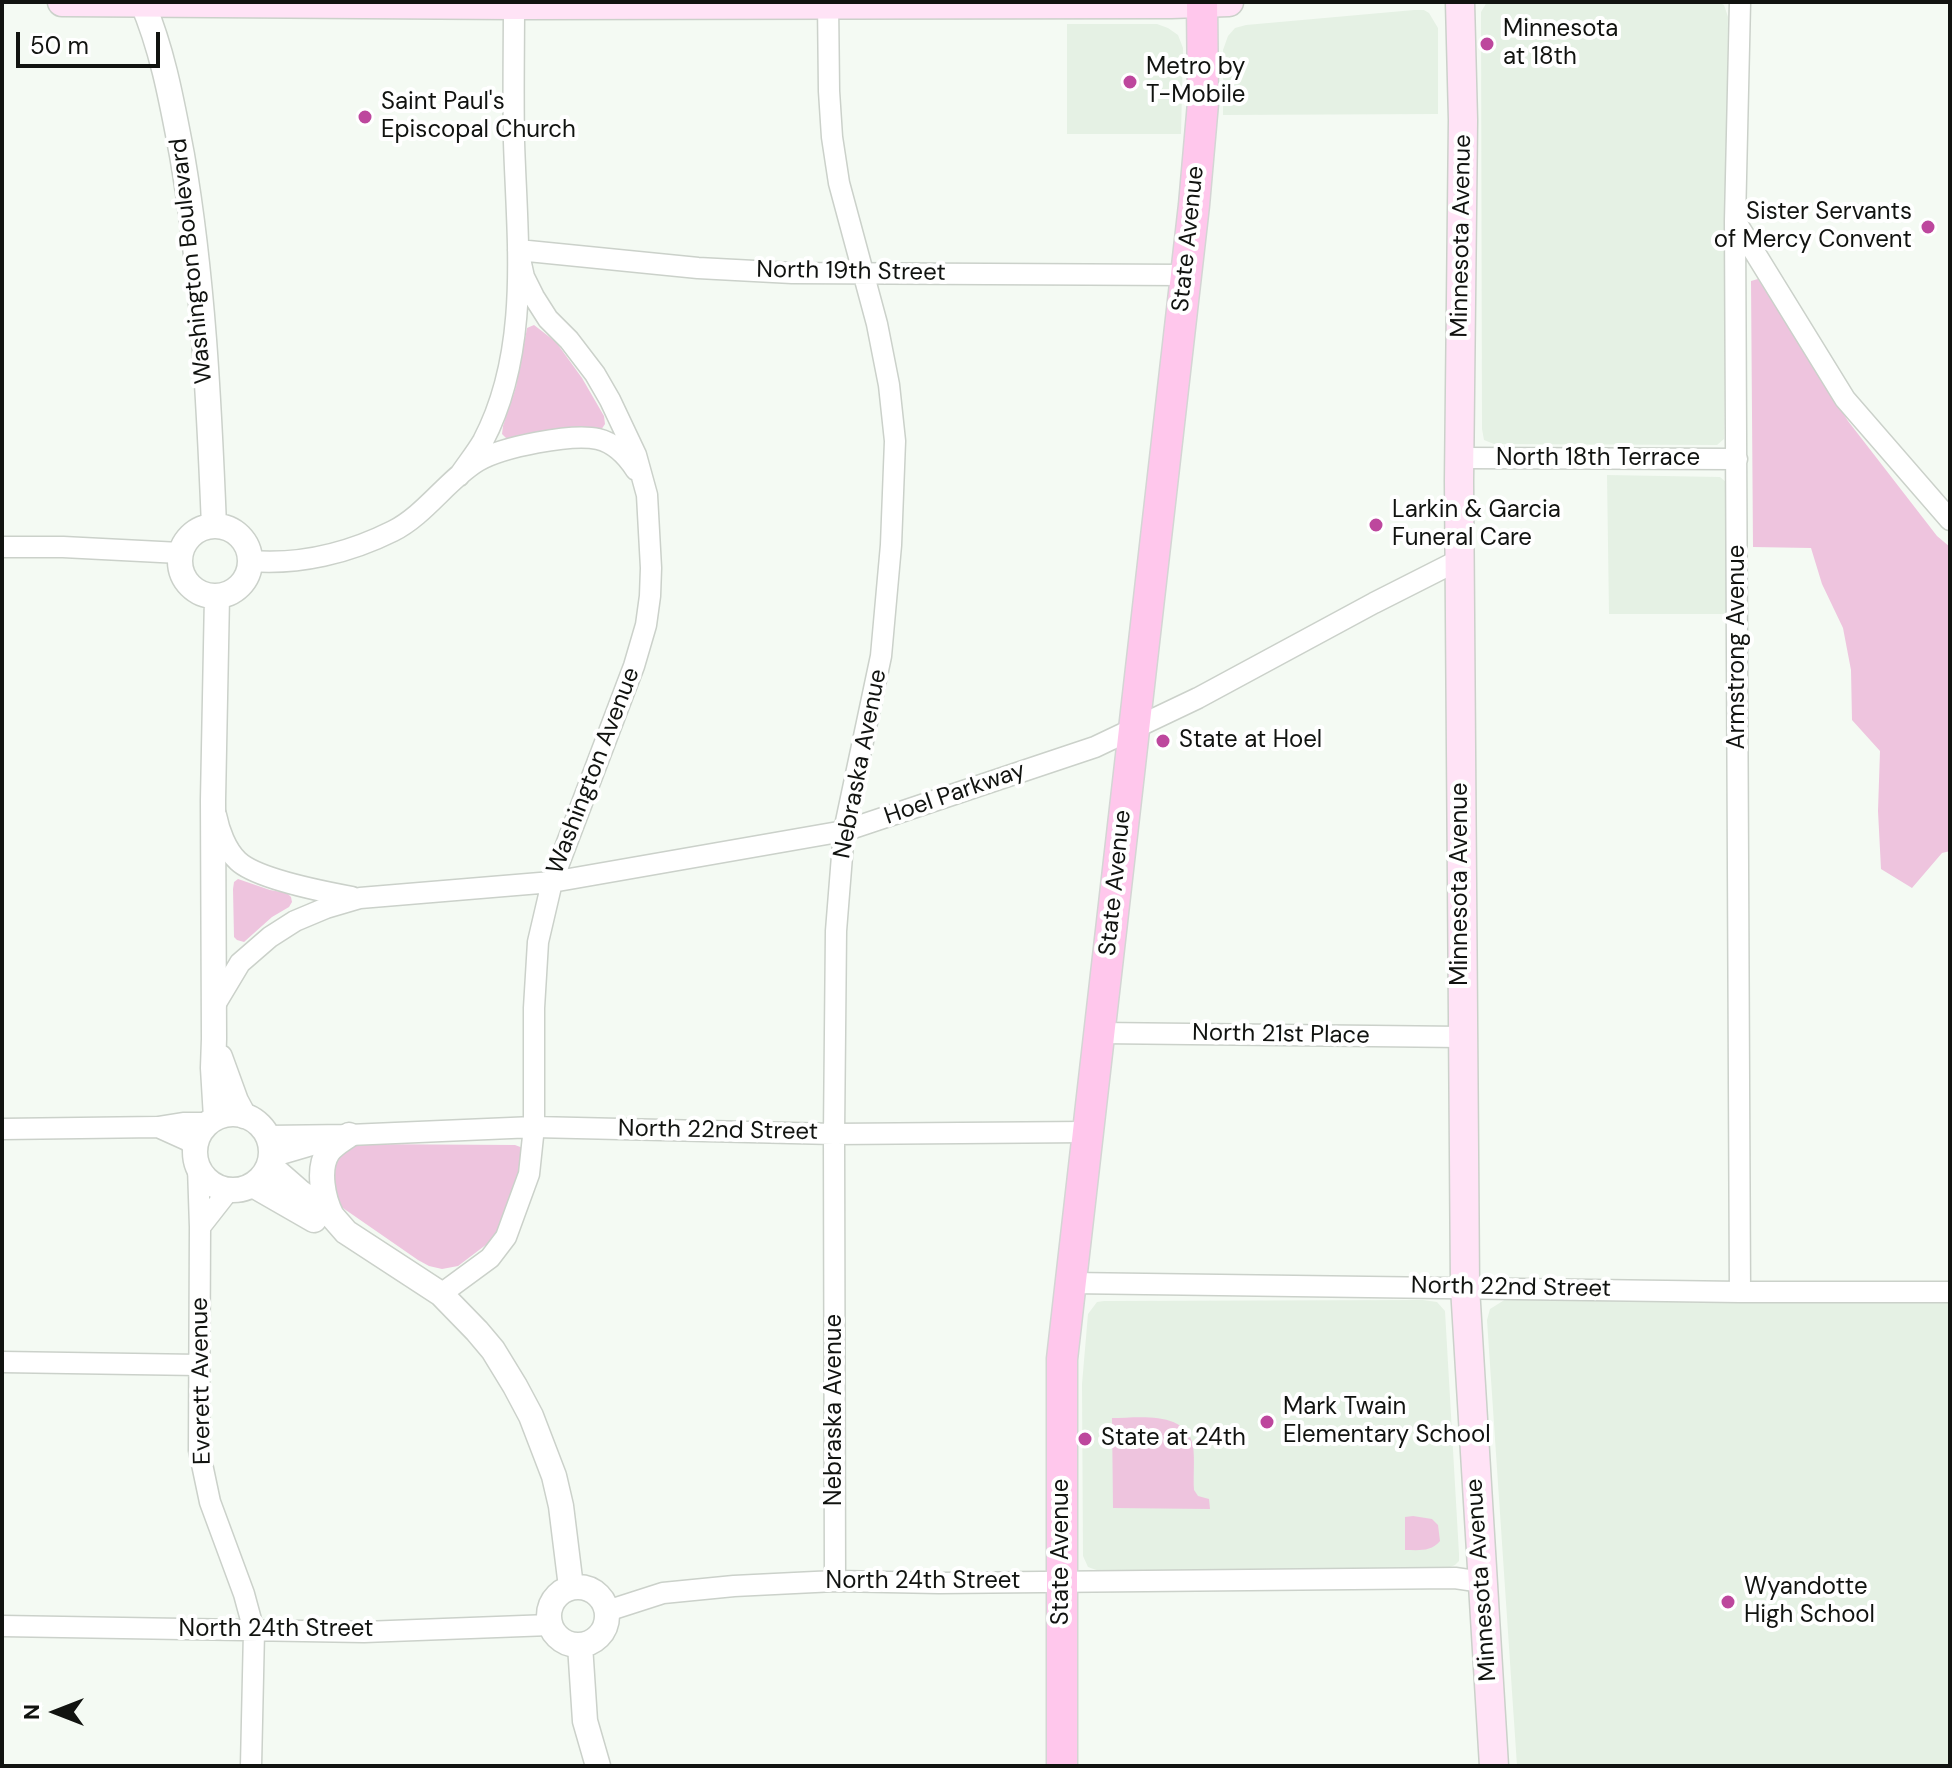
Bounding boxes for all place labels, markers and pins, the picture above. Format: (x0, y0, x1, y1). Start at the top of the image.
place label: Minnesota at 18th (1503, 16, 1618, 72)
marker: Minnesota at 18th (1478, 35, 1496, 53)
place label: Metro by T-Mobile (1146, 54, 1245, 110)
marker: Metro by T-Mobile (1121, 73, 1139, 91)
place label: Saint Paul's Episcopal Church (381, 89, 576, 145)
marker: Saint Paul's Episcopal Church (356, 108, 374, 126)
place label: Sister Servants of Mercy Convent (1714, 199, 1912, 255)
marker: Sister Servants of Mercy Convent (1919, 218, 1937, 236)
place label: Larkin & Garcia Funeral Care (1392, 497, 1561, 553)
marker: Larkin & Garcia Funeral Care (1367, 516, 1385, 534)
place label: State at Hoel (1179, 727, 1322, 755)
marker: State at Hoel (1154, 732, 1172, 750)
place label: Mark Twain Elementary School (1283, 1394, 1491, 1450)
marker: Mark Twain Elementary School (1258, 1413, 1276, 1431)
place label: State at 24th (1101, 1425, 1246, 1453)
marker: State at 24th (1076, 1430, 1094, 1448)
place label: Wyandotte High School (1744, 1574, 1875, 1630)
marker: Wyandotte High School (1719, 1593, 1737, 1611)

